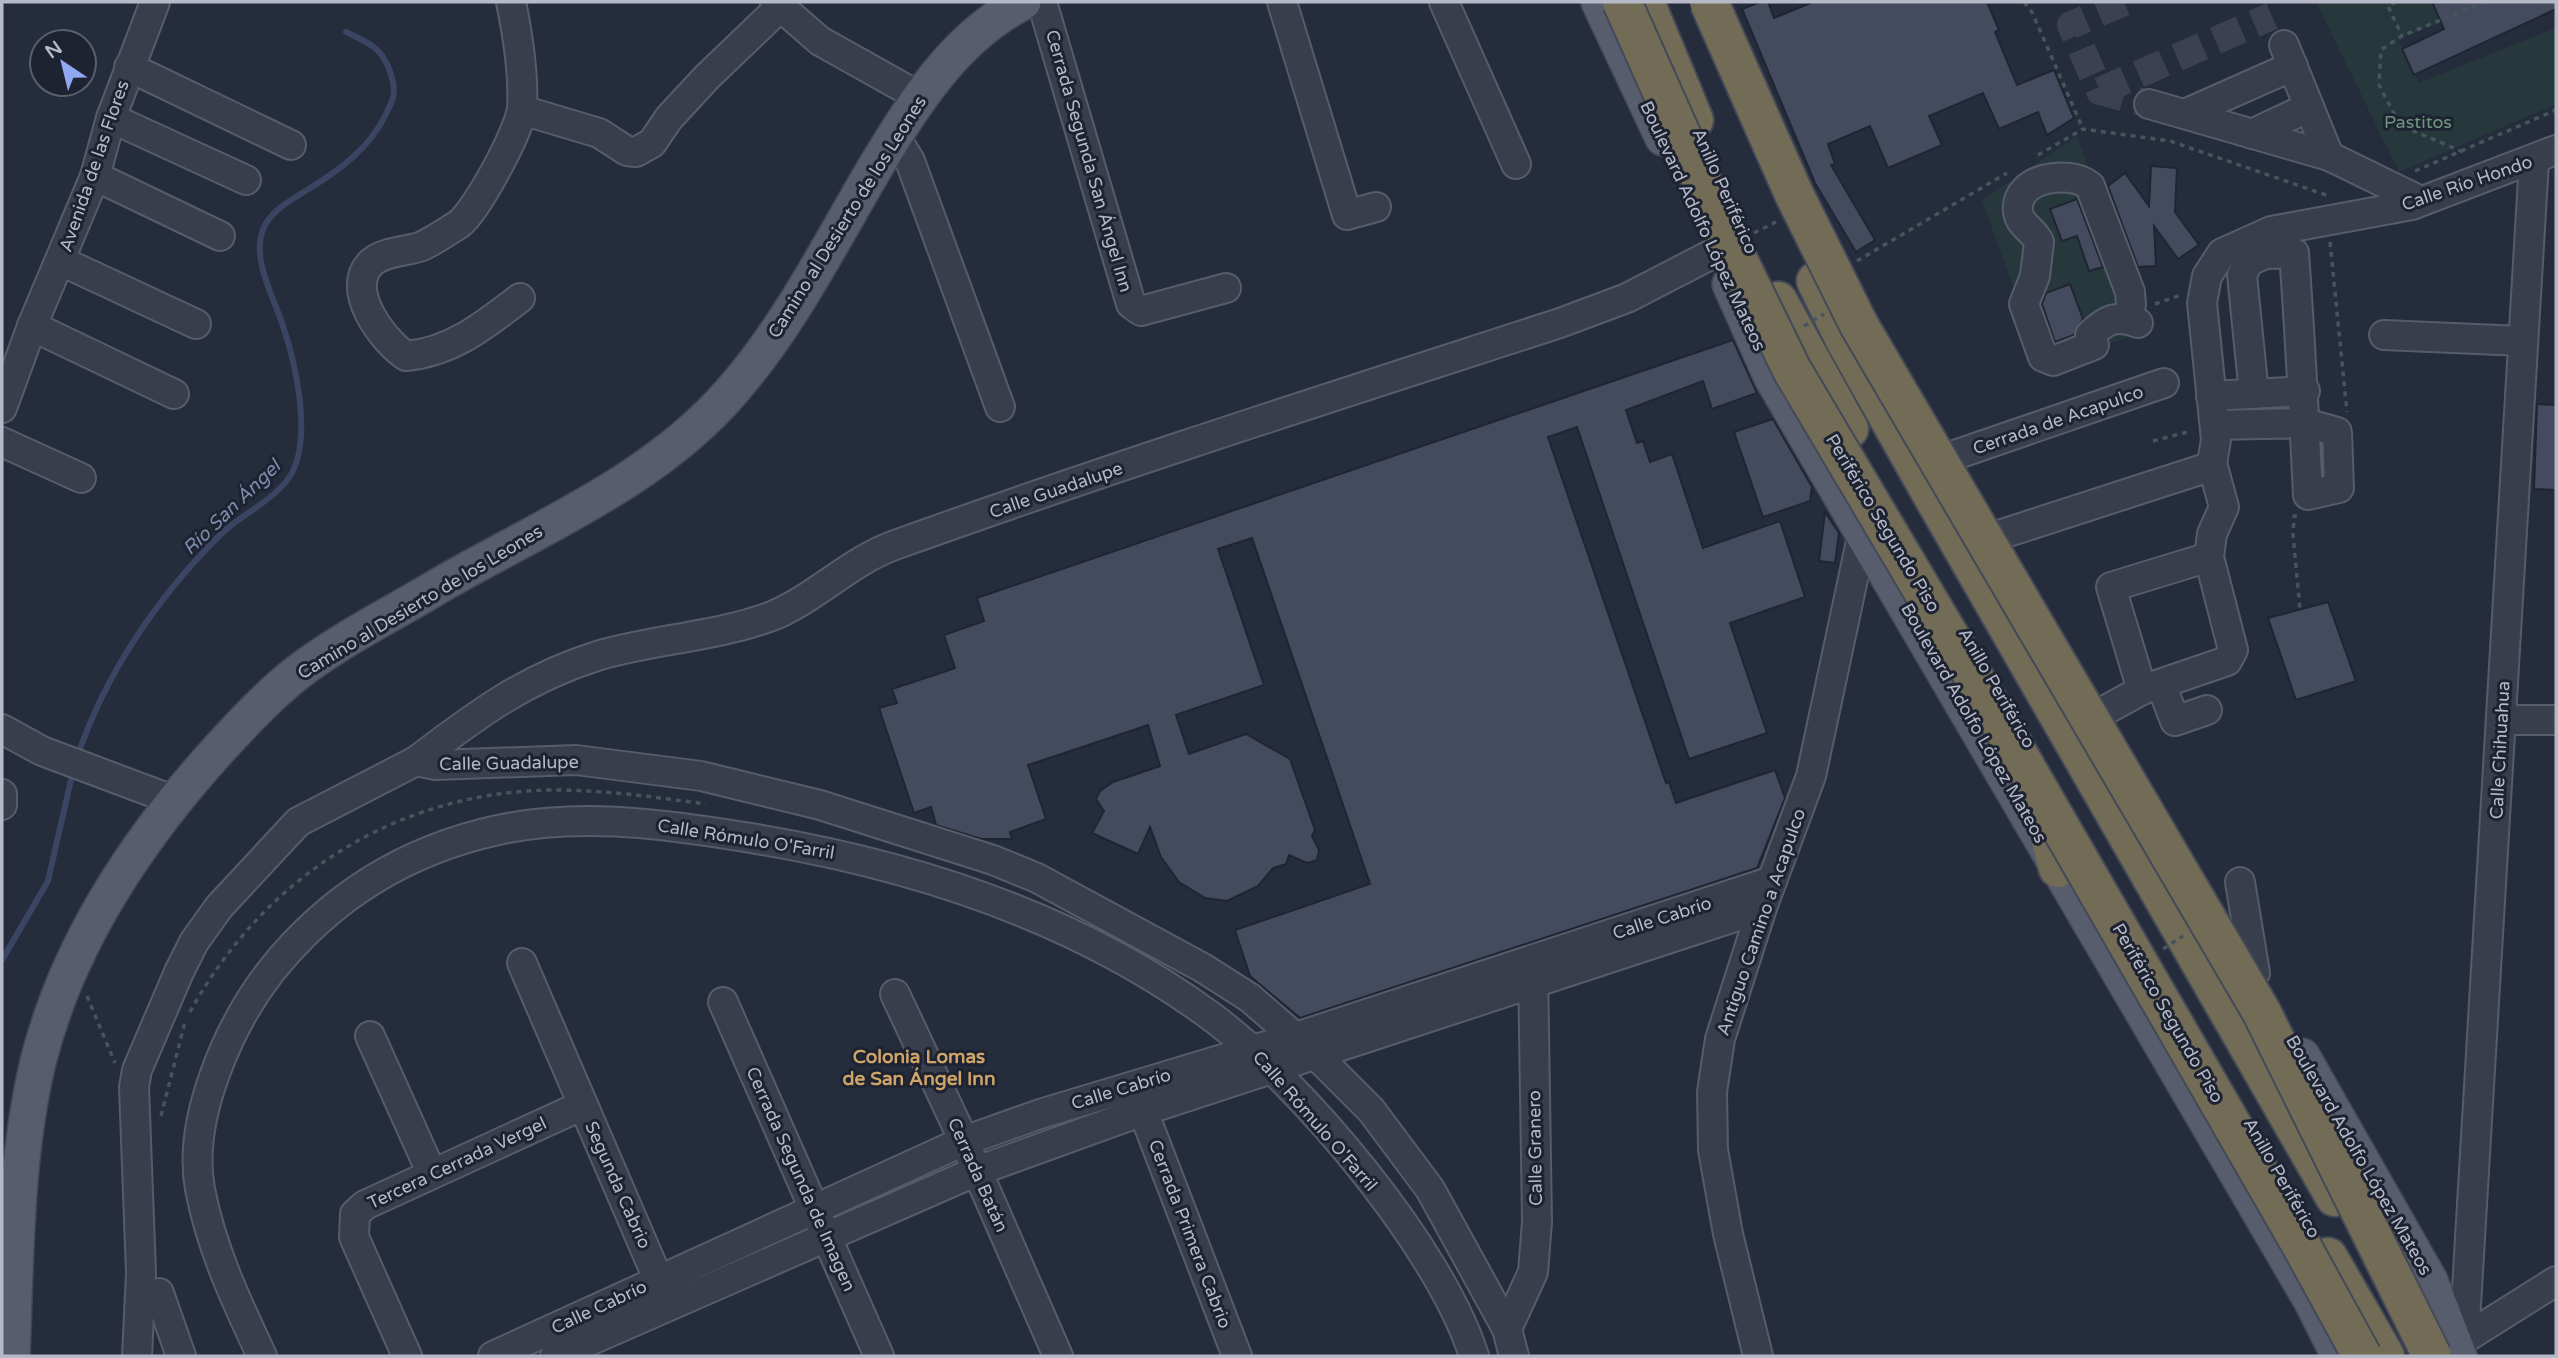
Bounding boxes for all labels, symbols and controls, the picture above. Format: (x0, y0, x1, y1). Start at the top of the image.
street label: Cerrada Segunda San Ángel Inn (1041, 27, 1137, 295)
north arrow (28, 28, 98, 98)
text: N (41, 37, 66, 63)
street label: Avenida de las Flores (54, 77, 134, 255)
street label: Camino al Desierto de los Leones (763, 92, 931, 342)
street label: Boulevard Adolfo López Mateos (1635, 97, 1771, 355)
park label: Pastitos (2384, 111, 2452, 133)
street label: Anillo Periférico (1687, 125, 1763, 257)
street label: Calle Río Hondo (2399, 150, 2535, 216)
street label: Cerrada de Acapulco (1970, 380, 2146, 460)
street label: Periférico Segundo Piso (1821, 430, 1945, 616)
water label: Río San Ángel (178, 454, 287, 560)
street label: Calle Guadalupe (986, 457, 1126, 523)
street label: Camino al Desierto de los Leones (294, 520, 546, 684)
street label: Boulevard Adolfo López Mateos (1896, 599, 2052, 847)
street label: Anillo Periférico (1954, 624, 2040, 752)
street label: Calle Chihuahua (2485, 680, 2515, 820)
street label: Calle Guadalupe (439, 751, 579, 775)
street label: Antiguo Camino a Acapulco (1712, 806, 1810, 1038)
street label: Calle Rómulo O'Farril (656, 814, 836, 864)
street label: Calle Cabrío (1610, 892, 1714, 944)
street label: Periférico Segundo Piso (2107, 919, 2229, 1107)
street label: Boulevard Adolfo López Mateos (2281, 1031, 2437, 1279)
district label: Colonia Lomas de San Ángel Inn (843, 1046, 996, 1091)
street label: Calle Rómulo O'Farril (1248, 1046, 1382, 1196)
street label: Cerrada Segunda de Imagen (741, 1063, 861, 1295)
street label: Calle Cabrío (1069, 1063, 1173, 1115)
street label: Calle Granero (1523, 1090, 1547, 1206)
street label: Tercera Cerrada Vergel (364, 1112, 550, 1214)
street label: Cerrada Batán (943, 1114, 1013, 1236)
street label: Anillo Periférico (2239, 1114, 2325, 1242)
street label: Segunda Cabrio (580, 1118, 656, 1252)
street label: Cerrada Primera Cabrio (1144, 1136, 1236, 1332)
street label: Calle Cabrío (548, 1275, 650, 1339)

